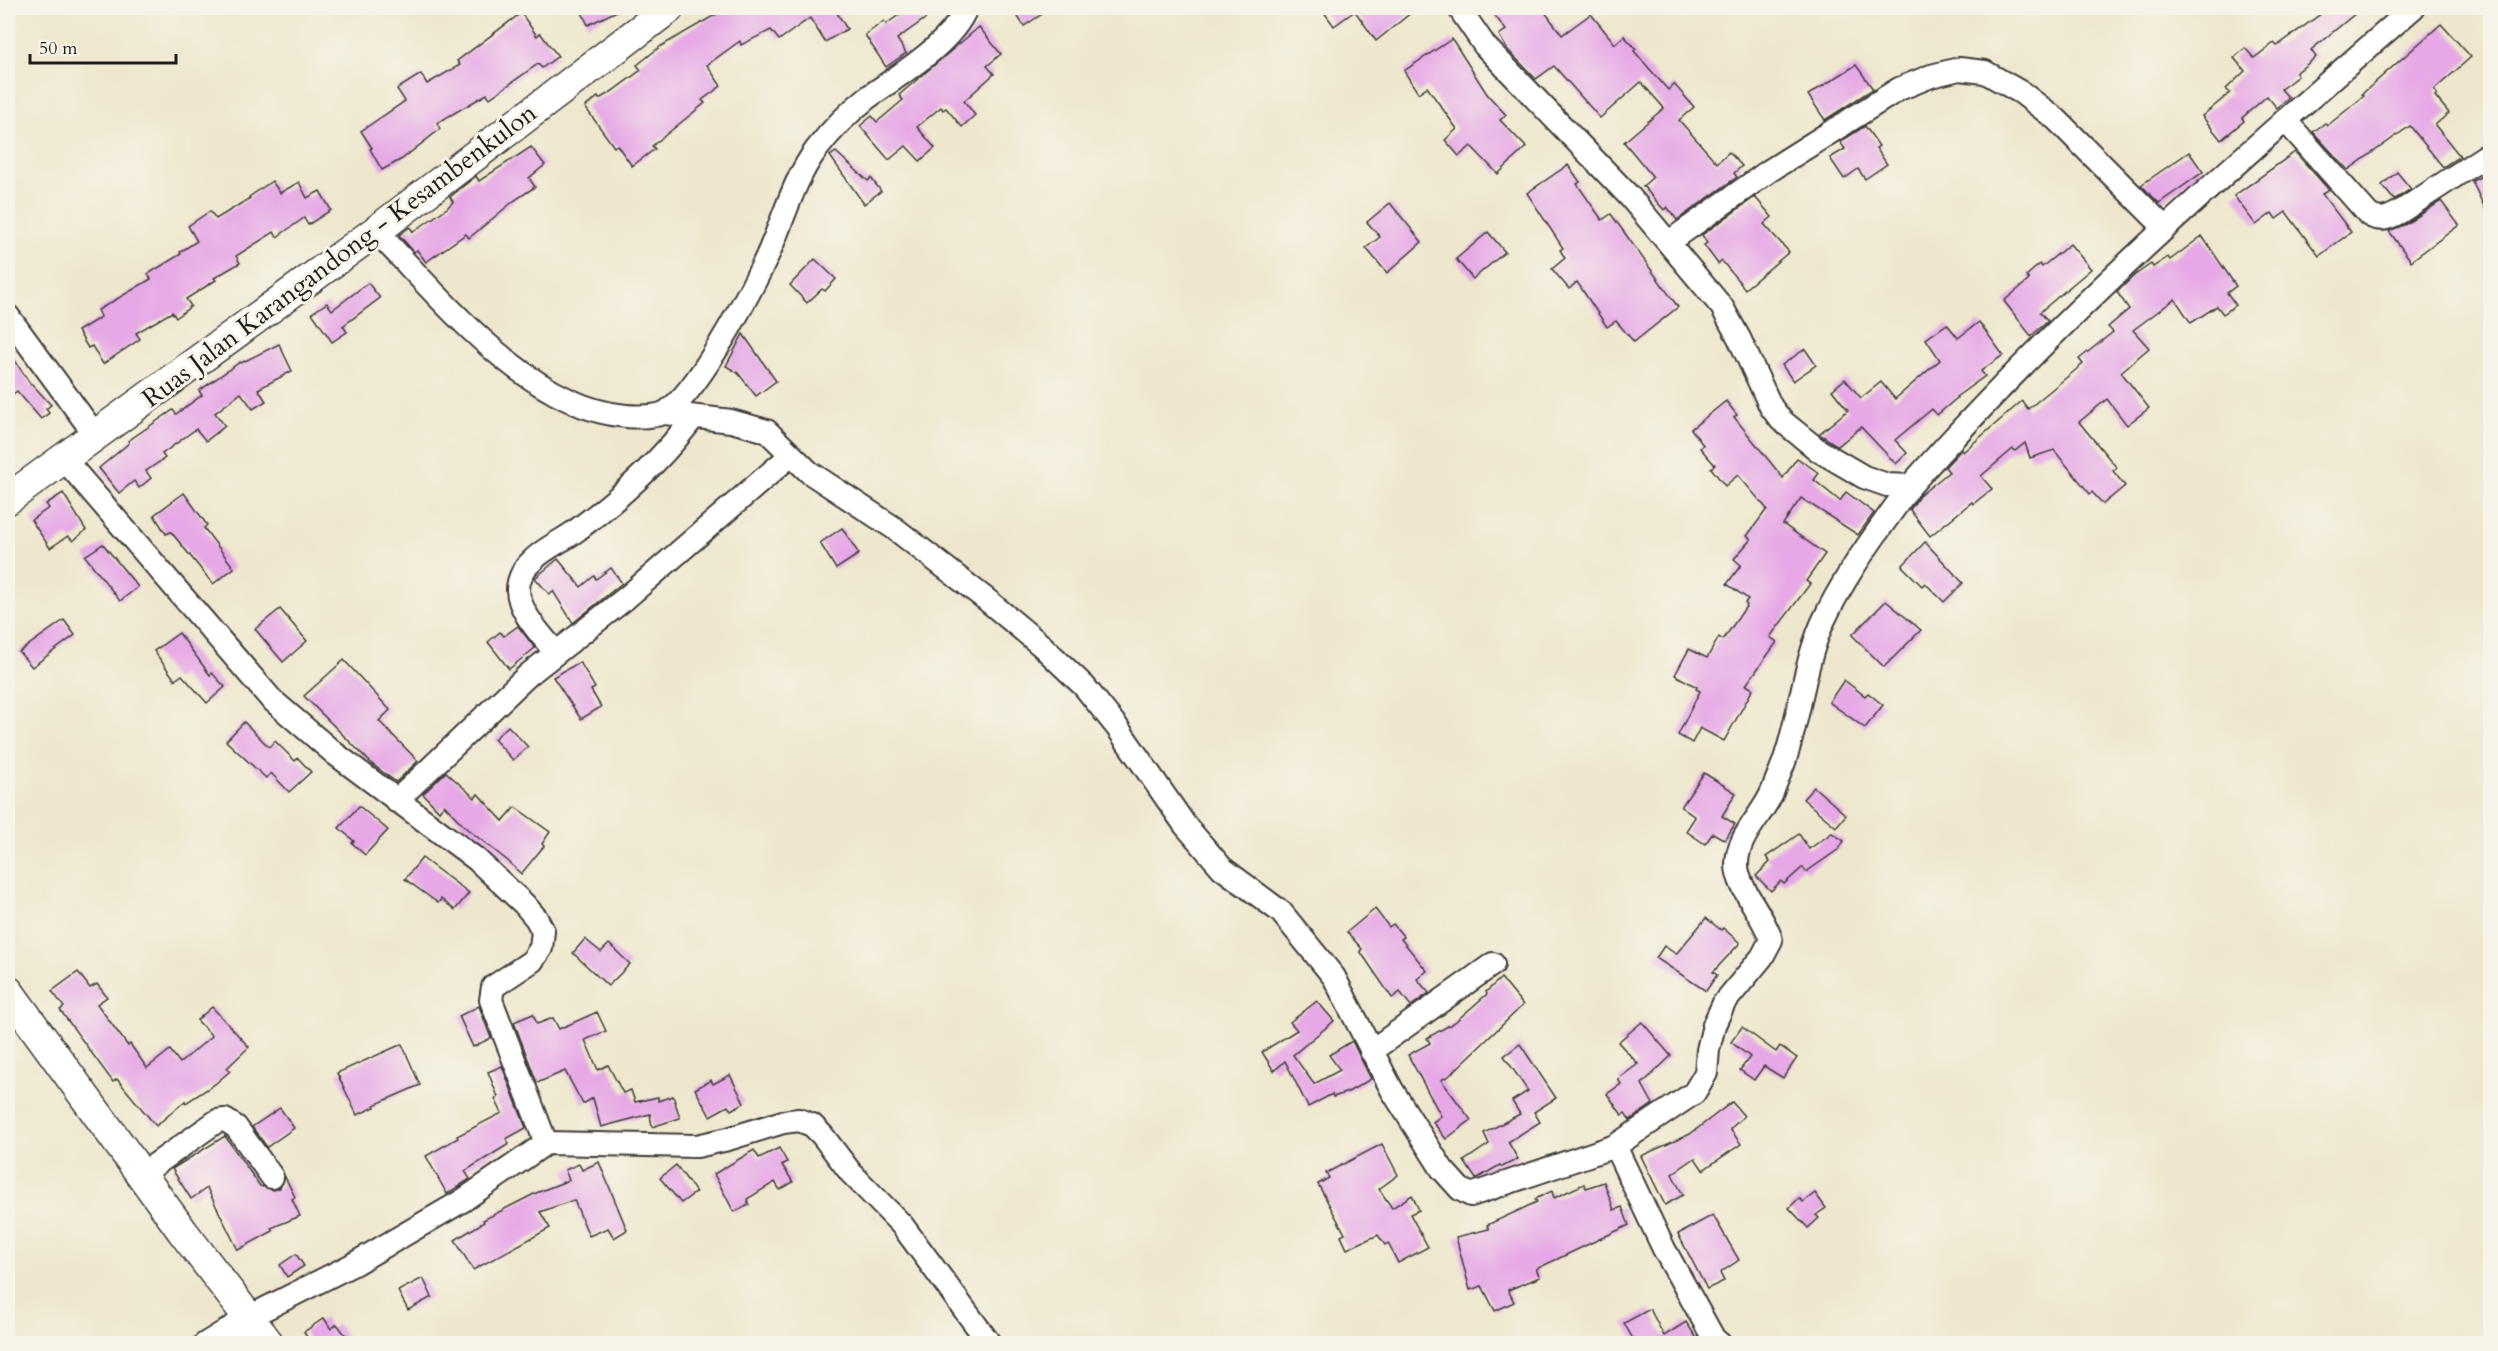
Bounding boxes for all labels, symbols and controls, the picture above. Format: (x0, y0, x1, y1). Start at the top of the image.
scale bar (30, 27, 176, 65)
text: 50 m (39, 36, 78, 61)
street label: Ruas Jalan Karangandong - Kesambenkulon (135, 95, 544, 415)

